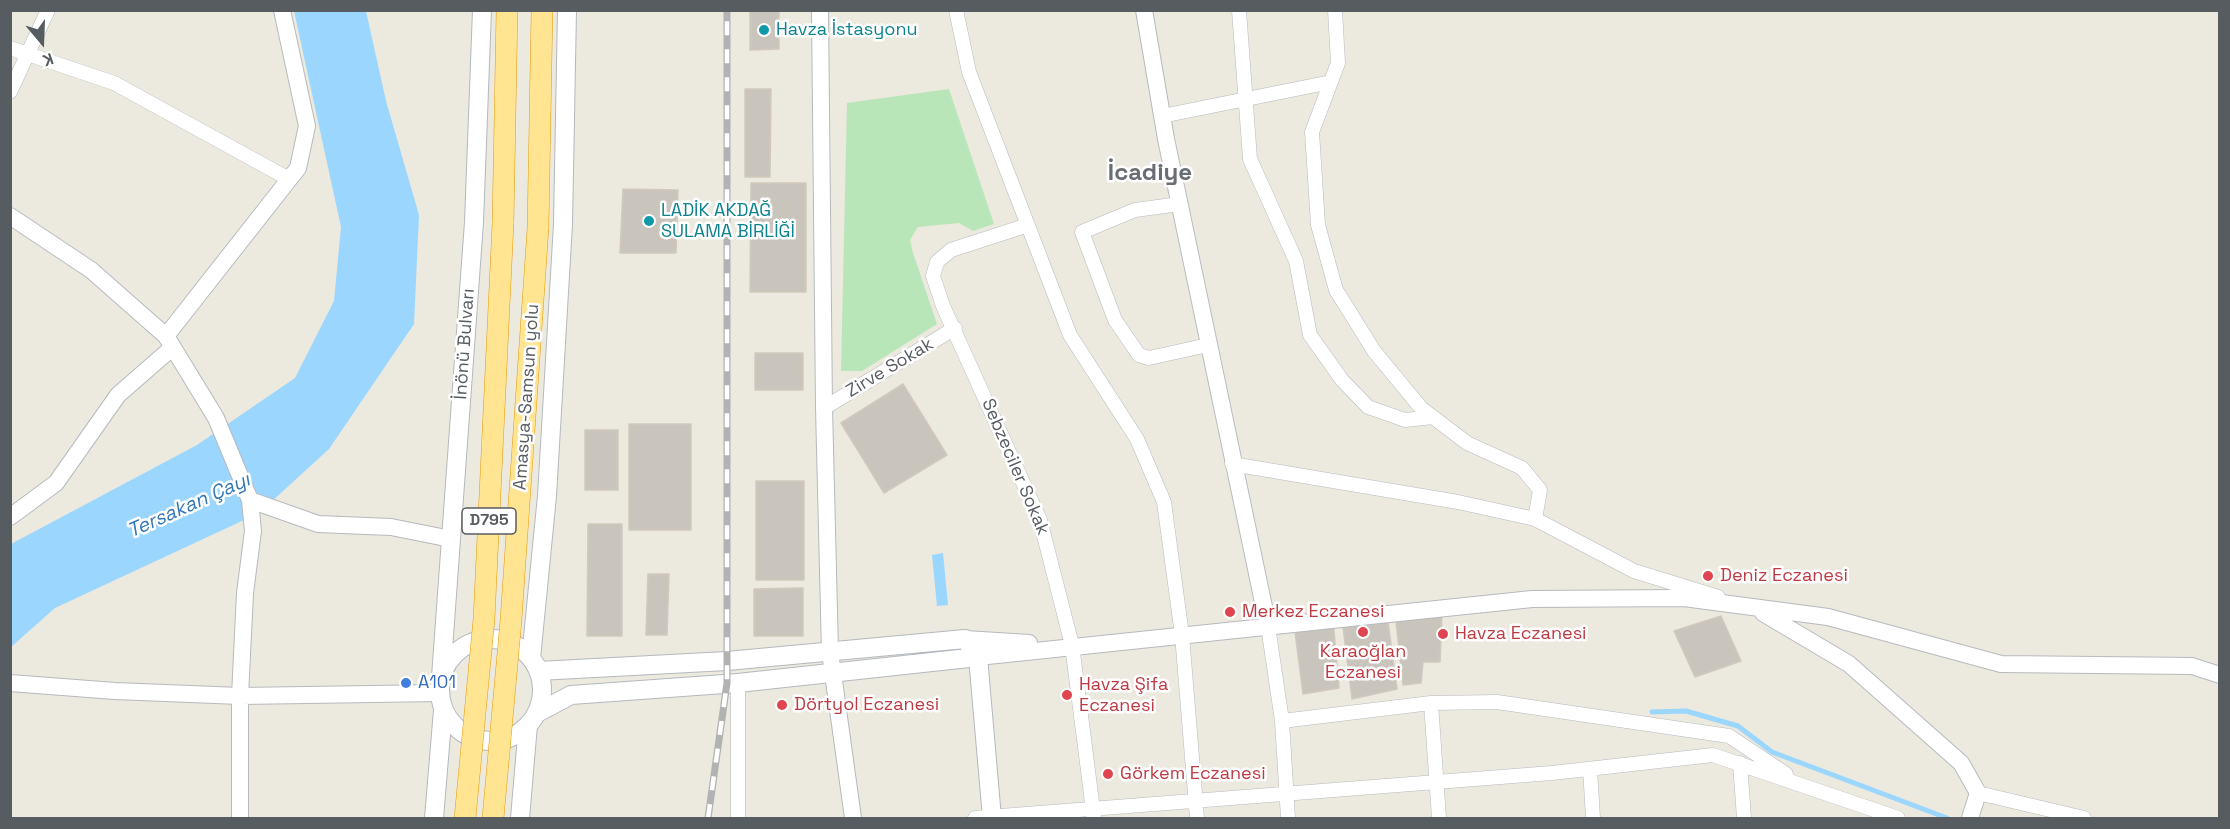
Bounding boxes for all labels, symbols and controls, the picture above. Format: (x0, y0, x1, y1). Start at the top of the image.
north arrow (12, 12, 72, 72)
place label: Havza İstasyonu (776, 19, 917, 41)
marker: Havza İstasyonu (757, 23, 771, 37)
text: K (40, 48, 56, 71)
district label: İcadiye (1108, 159, 1192, 187)
place label: LADİK AKDAĞ SULAMA BİRLİĞİ (661, 200, 795, 242)
marker: LADİK AKDAĞ SULAMA BİRLİĞİ (642, 214, 656, 228)
street label: İnönü Bulvarı (450, 288, 480, 400)
street label: Amasya-Samsun yolu (510, 303, 544, 491)
street label: Zirve Sokak (842, 334, 938, 402)
street label: Sebzeciler Sokak (977, 396, 1053, 538)
water label: Tersakan Çayı (124, 468, 254, 544)
road number: D795 (462, 508, 516, 534)
place label: Deniz Eczanesi (1720, 565, 1848, 587)
marker: Deniz Eczanesi (1701, 569, 1715, 583)
place label: Merkez Eczanesi (1242, 601, 1384, 623)
marker: Merkez Eczanesi (1223, 605, 1237, 619)
place label: Havza Eczanesi (1455, 623, 1587, 645)
marker: Karaoğlan Eczanesi (1356, 625, 1370, 639)
marker: Havza Eczanesi (1436, 627, 1450, 641)
place label: Karaoğlan Eczanesi (1320, 641, 1406, 684)
place label: A101 (418, 672, 456, 694)
place label: Havza Şifa Eczanesi (1079, 674, 1168, 716)
marker: A101 (399, 676, 413, 690)
marker: Havza Şifa Eczanesi (1060, 688, 1074, 702)
place label: Dörtyol Eczanesi (794, 694, 939, 716)
marker: Dörtyol Eczanesi (775, 698, 789, 712)
place label: Görkem Eczanesi (1120, 763, 1266, 785)
marker: Görkem Eczanesi (1101, 767, 1115, 781)

